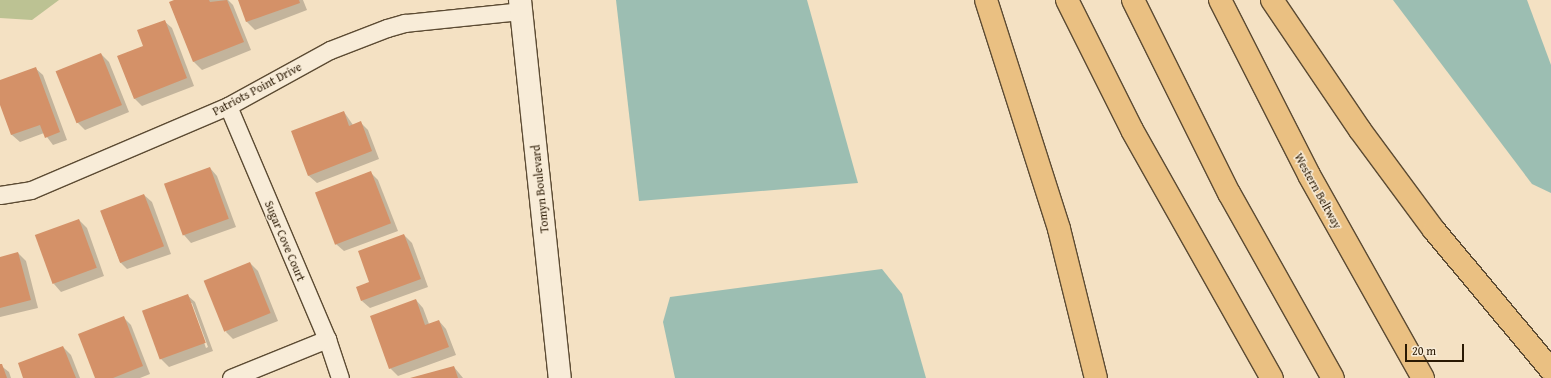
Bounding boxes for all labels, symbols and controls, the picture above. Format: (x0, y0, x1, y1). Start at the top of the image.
street label: Patriots Point Drive (210, 59, 304, 119)
street label: Tomyn Boulevard (528, 144, 552, 234)
street label: Western Beltway (1291, 151, 1345, 231)
street label: Sugar Cove Court (262, 198, 308, 284)
scale bar (1407, 336, 1466, 362)
text: 20 m (1412, 342, 1436, 359)

